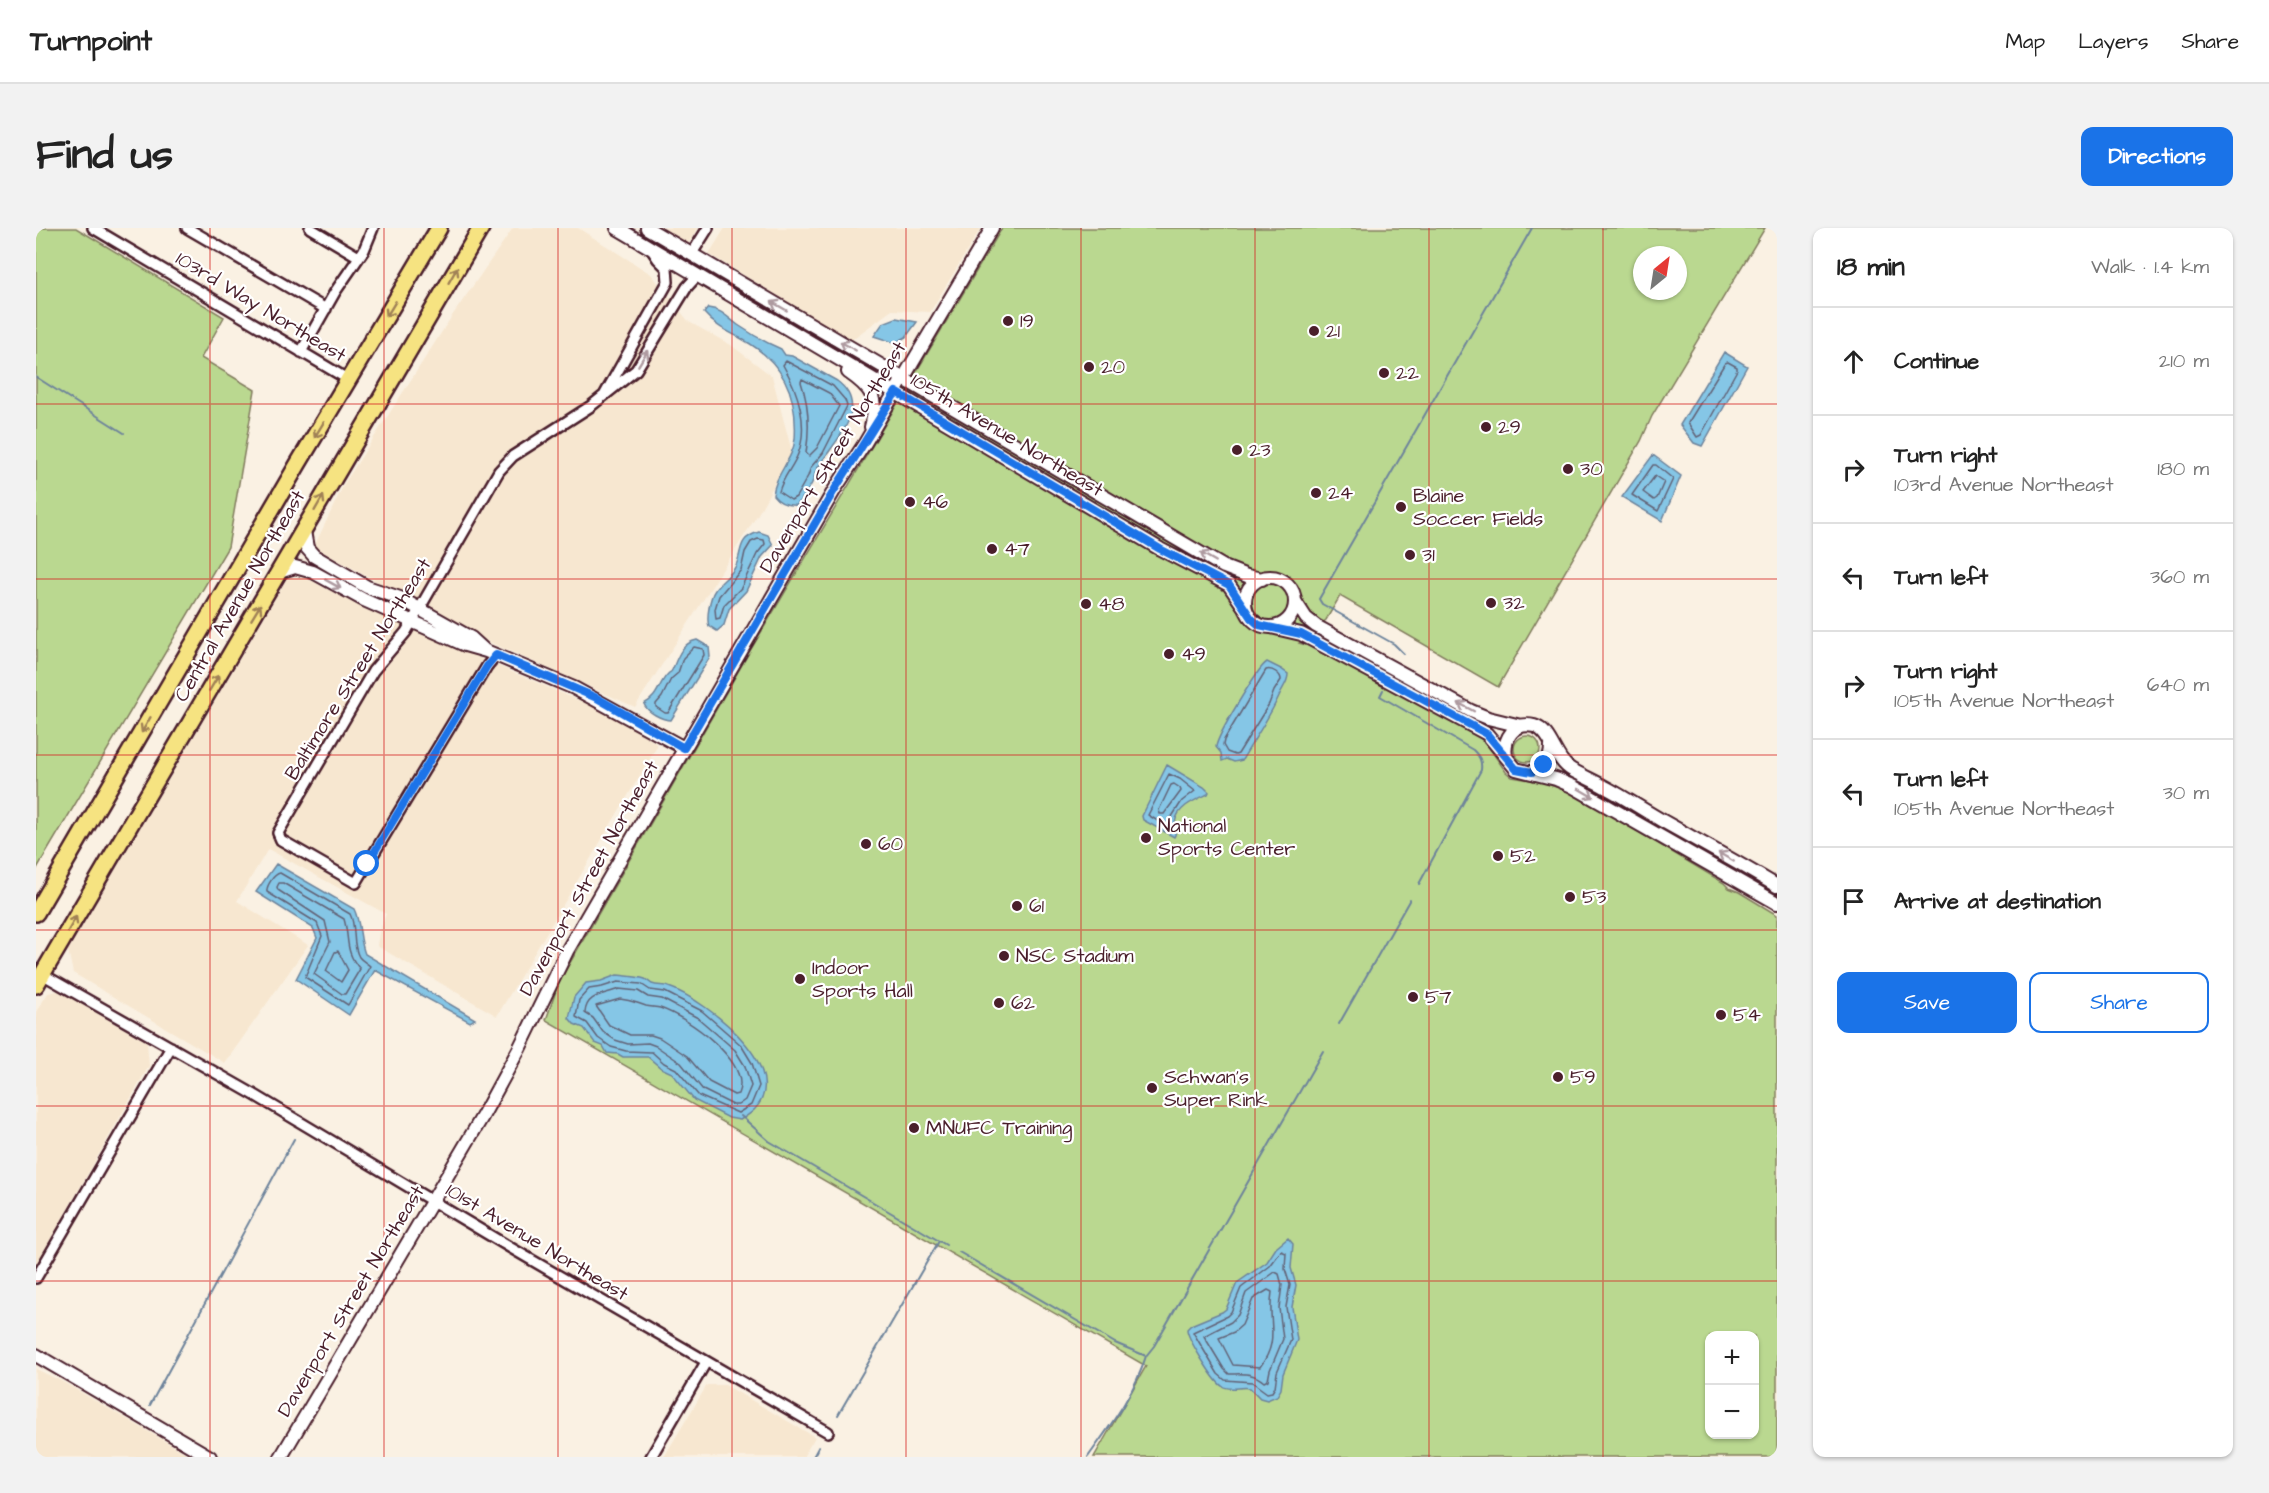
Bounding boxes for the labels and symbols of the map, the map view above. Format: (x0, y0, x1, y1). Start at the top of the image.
street label: 103rd Way Northeast (170, 245, 352, 370)
north arrow (1633, 246, 1687, 300)
one-way arrow (448, 267, 460, 284)
one-way arrow (385, 300, 397, 317)
one-way arrow (770, 300, 788, 311)
place label: 19 (1020, 307, 1034, 335)
marker: 19 (1001, 314, 1015, 328)
place label: 21 (1326, 317, 1340, 345)
marker: 21 (1307, 324, 1321, 338)
street label: Davenport Street Northeast (753, 336, 913, 578)
one-way arrow (840, 340, 857, 352)
one-way arrow (638, 350, 650, 367)
place label: 20 (1101, 353, 1125, 381)
place label: 22 (1396, 359, 1419, 387)
marker: 20 (1082, 360, 1096, 374)
street label: 105th Avenue Northeast (905, 366, 1109, 504)
marker: 22 (1377, 366, 1391, 380)
place label: 29 (1498, 413, 1521, 441)
marker: 29 (1479, 420, 1493, 434)
one-way arrow (312, 421, 324, 438)
place label: 23 (1249, 436, 1271, 464)
marker: 23 (1230, 443, 1244, 457)
place label: 30 (1580, 455, 1603, 483)
marker: 30 (1561, 462, 1575, 476)
place label: 24 (1328, 479, 1353, 507)
place label: Blaine Soccer Fields (1413, 482, 1543, 533)
street label: Central Avenue Northeast (168, 485, 312, 707)
marker: 24 (1309, 486, 1323, 500)
place label: 46 (922, 488, 949, 516)
one-way arrow (314, 495, 326, 512)
marker: 46 (903, 495, 917, 509)
marker: Blaine Soccer Fields (1394, 500, 1408, 514)
place label: 47 (1004, 535, 1030, 563)
place label: 31 (1422, 541, 1435, 569)
marker: 47 (985, 542, 999, 556)
marker: 31 (1403, 548, 1417, 562)
one-way arrow (1200, 551, 1217, 563)
street label: Baltimore Street Northeast (278, 553, 438, 785)
one-way arrow (325, 578, 342, 590)
place label: 32 (1503, 589, 1525, 617)
place label: 48 (1098, 590, 1125, 618)
marker: 32 (1484, 596, 1498, 610)
marker: 48 (1079, 597, 1093, 611)
one-way arrow (250, 604, 262, 621)
place label: 49 (1181, 640, 1206, 668)
marker: 49 (1162, 647, 1176, 661)
one-way arrow (208, 675, 220, 692)
one-way arrow (1458, 701, 1475, 713)
one-way arrow (140, 716, 152, 733)
route end (1530, 751, 1556, 777)
street label: Davenport Street Northeast (512, 755, 666, 1001)
one-way arrow (1577, 788, 1594, 800)
place label: National Sports Center (1158, 812, 1295, 863)
place label: 60 (878, 830, 904, 858)
marker: National Sports Center (1139, 831, 1153, 845)
marker: 60 (859, 837, 873, 851)
place label: 52 (1510, 842, 1536, 870)
marker: 52 (1491, 849, 1505, 863)
route start (353, 850, 379, 876)
one-way arrow (1718, 851, 1735, 863)
place label: 53 (1582, 883, 1606, 911)
marker: 53 (1563, 890, 1577, 904)
place label: 61 (1029, 892, 1045, 920)
marker: 61 (1010, 899, 1024, 913)
one-way arrow (66, 916, 78, 933)
place label: NSC Stadium (1016, 942, 1134, 970)
marker: NSC Stadium (997, 949, 1011, 963)
place label: Indoor Sports Hall (812, 954, 913, 1005)
marker: Indoor Sports Hall (793, 972, 807, 986)
place label: 57 (1425, 983, 1451, 1011)
place label: 62 (1011, 989, 1036, 1017)
marker: 57 (1406, 990, 1420, 1004)
marker: 62 (992, 996, 1006, 1010)
place label: 54 (1733, 1001, 1761, 1029)
marker: 54 (1714, 1008, 1728, 1022)
place label: Schwan's Super Rink (1164, 1063, 1268, 1114)
place label: 59 (1570, 1063, 1596, 1091)
marker: 59 (1551, 1070, 1565, 1084)
marker: Schwan's Super Rink (1145, 1081, 1159, 1095)
place label: MNUFC Training (926, 1114, 1072, 1143)
marker: MNUFC Training (907, 1121, 921, 1135)
street label: 101st Avenue Northeast (440, 1176, 634, 1308)
street label: Davenport Street Northeast (271, 1180, 431, 1422)

